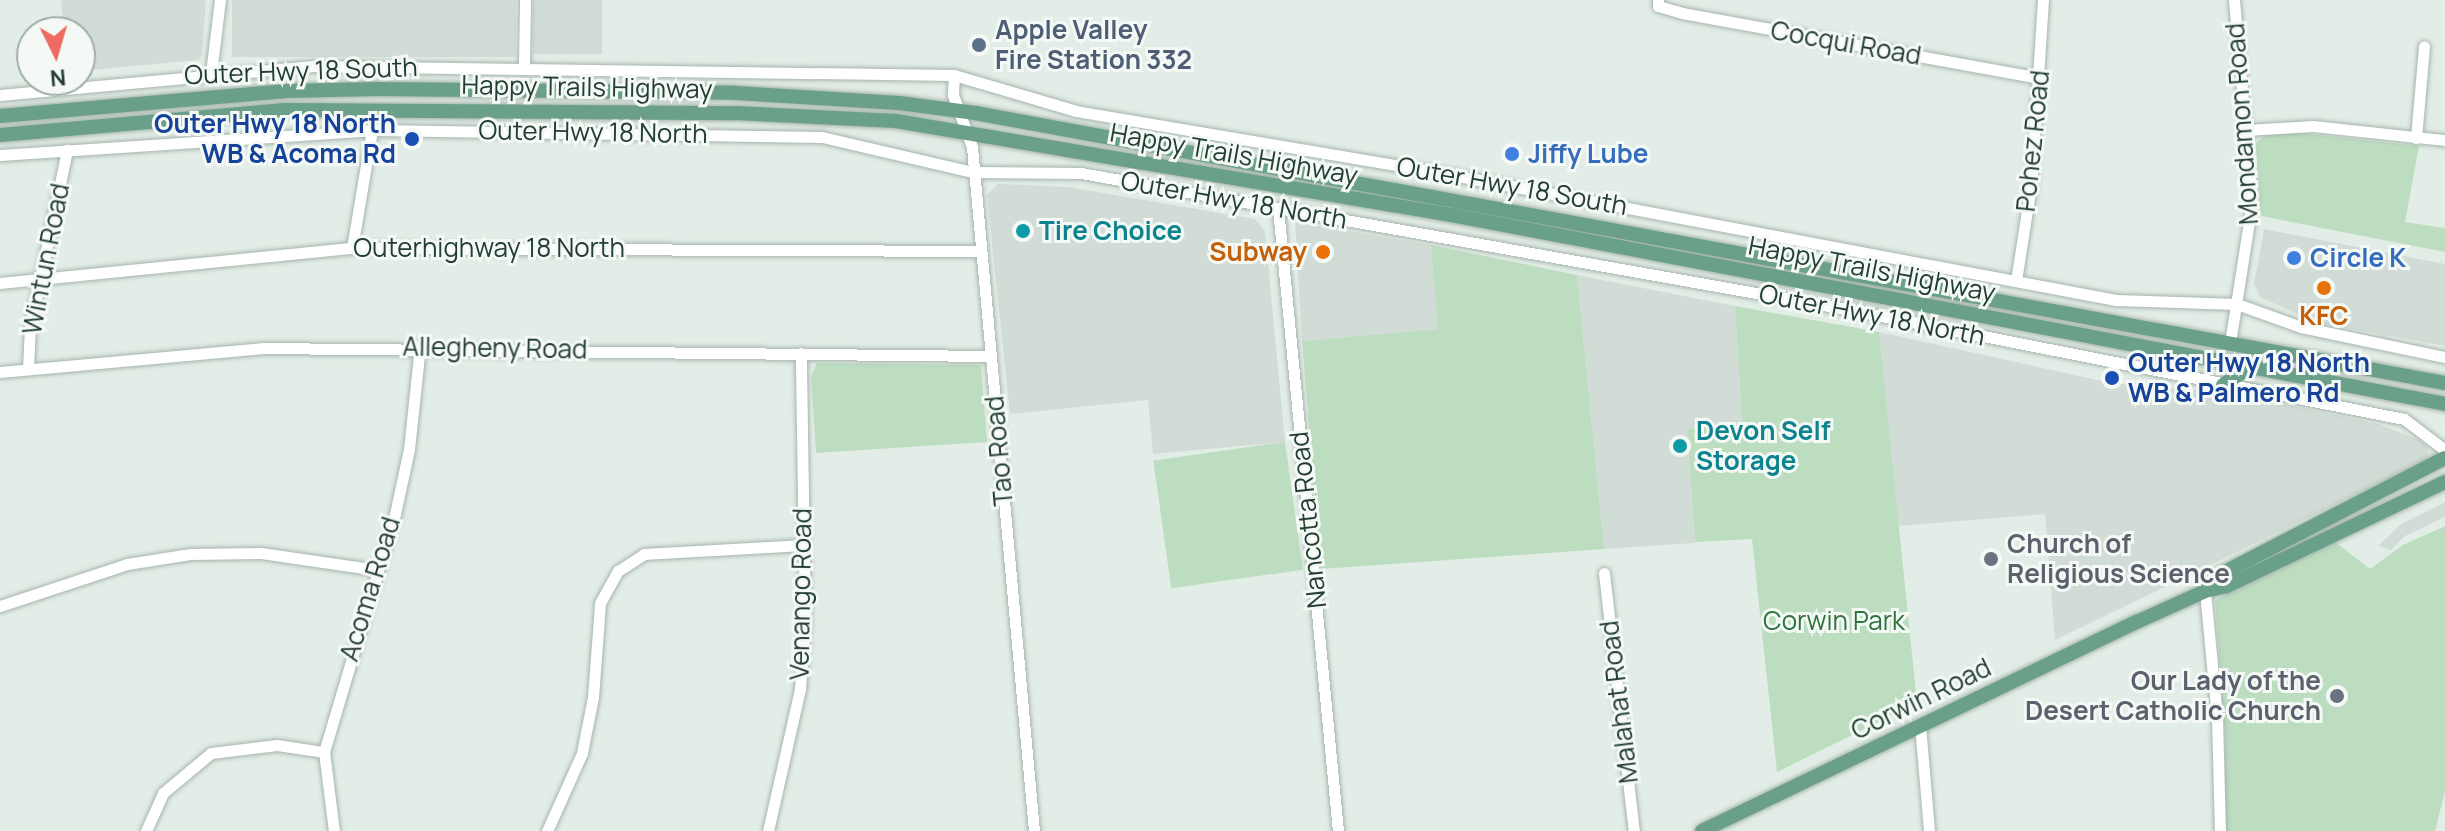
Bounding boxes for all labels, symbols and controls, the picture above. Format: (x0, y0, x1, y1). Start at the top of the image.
place label: Apple Valley Fire Station 332 (995, 14, 1192, 76)
street label: Cocqui Road (1768, 14, 1924, 72)
north arrow (16, 16, 96, 96)
street label: Mondamon Road (2219, 22, 2265, 226)
marker: Apple Valley Fire Station 332 (970, 36, 988, 54)
street label: Outer Hwy 18 South (184, 51, 418, 91)
text: N (49, 62, 67, 94)
street label: Happy Trails Highway (461, 69, 713, 105)
street label: Pohez Road (2010, 69, 2056, 213)
place label: Outer Hwy 18 North WB & Acoma Rd (154, 108, 396, 170)
street label: Outer Hwy 18 North (478, 114, 708, 150)
street label: Happy Trails Highway (1108, 117, 1360, 191)
marker: Outer Hwy 18 North WB & Acoma Rd (403, 130, 421, 148)
place label: Jiffy Lube (1528, 138, 1648, 170)
marker: Jiffy Lube (1503, 145, 1521, 163)
street label: Outer Hwy 18 South (1394, 150, 1630, 222)
street label: Outer Hwy 18 North (1118, 165, 1350, 235)
street label: Wintun Road (16, 181, 76, 337)
place label: Tire Choice (1039, 215, 1182, 247)
marker: Tire Choice (1014, 222, 1032, 240)
street label: Happy Trails Highway (1746, 230, 1998, 308)
street label: Outerhighway 18 North (353, 232, 625, 264)
place label: Subway (1209, 236, 1307, 268)
place label: Circle K (2310, 242, 2406, 274)
marker: Subway (1314, 243, 1332, 261)
marker: Circle K (2285, 249, 2303, 267)
street label: Outer Hwy 18 North (1756, 278, 1988, 352)
marker: KFC (2315, 279, 2333, 297)
place label: KFC (2299, 300, 2349, 332)
street label: Allegheny Road (402, 331, 588, 365)
place label: Outer Hwy 18 North WB & Palmero Rd (2128, 347, 2370, 408)
marker: Outer Hwy 18 North WB & Palmero Rd (2103, 369, 2121, 387)
street label: Tao Road (979, 395, 1019, 507)
place label: Devon Self Storage (1696, 415, 1831, 476)
street label: Nancotta Road (1283, 430, 1333, 610)
marker: Devon Self Storage (1671, 437, 1689, 455)
street label: Venango Road (784, 508, 818, 680)
street label: Acoma Road (333, 513, 407, 665)
place label: Church of Religious Science (2007, 528, 2230, 590)
marker: Church of Religious Science (1982, 550, 2000, 568)
park label: Corwin Park (1763, 605, 1905, 637)
street label: Malahat Road (1594, 619, 1644, 785)
street label: Corwin Road (1846, 652, 1996, 746)
place label: Our Lady of the Desert Catholic Church (2025, 665, 2321, 726)
marker: Our Lady of the Desert Catholic Church (2328, 687, 2346, 705)

